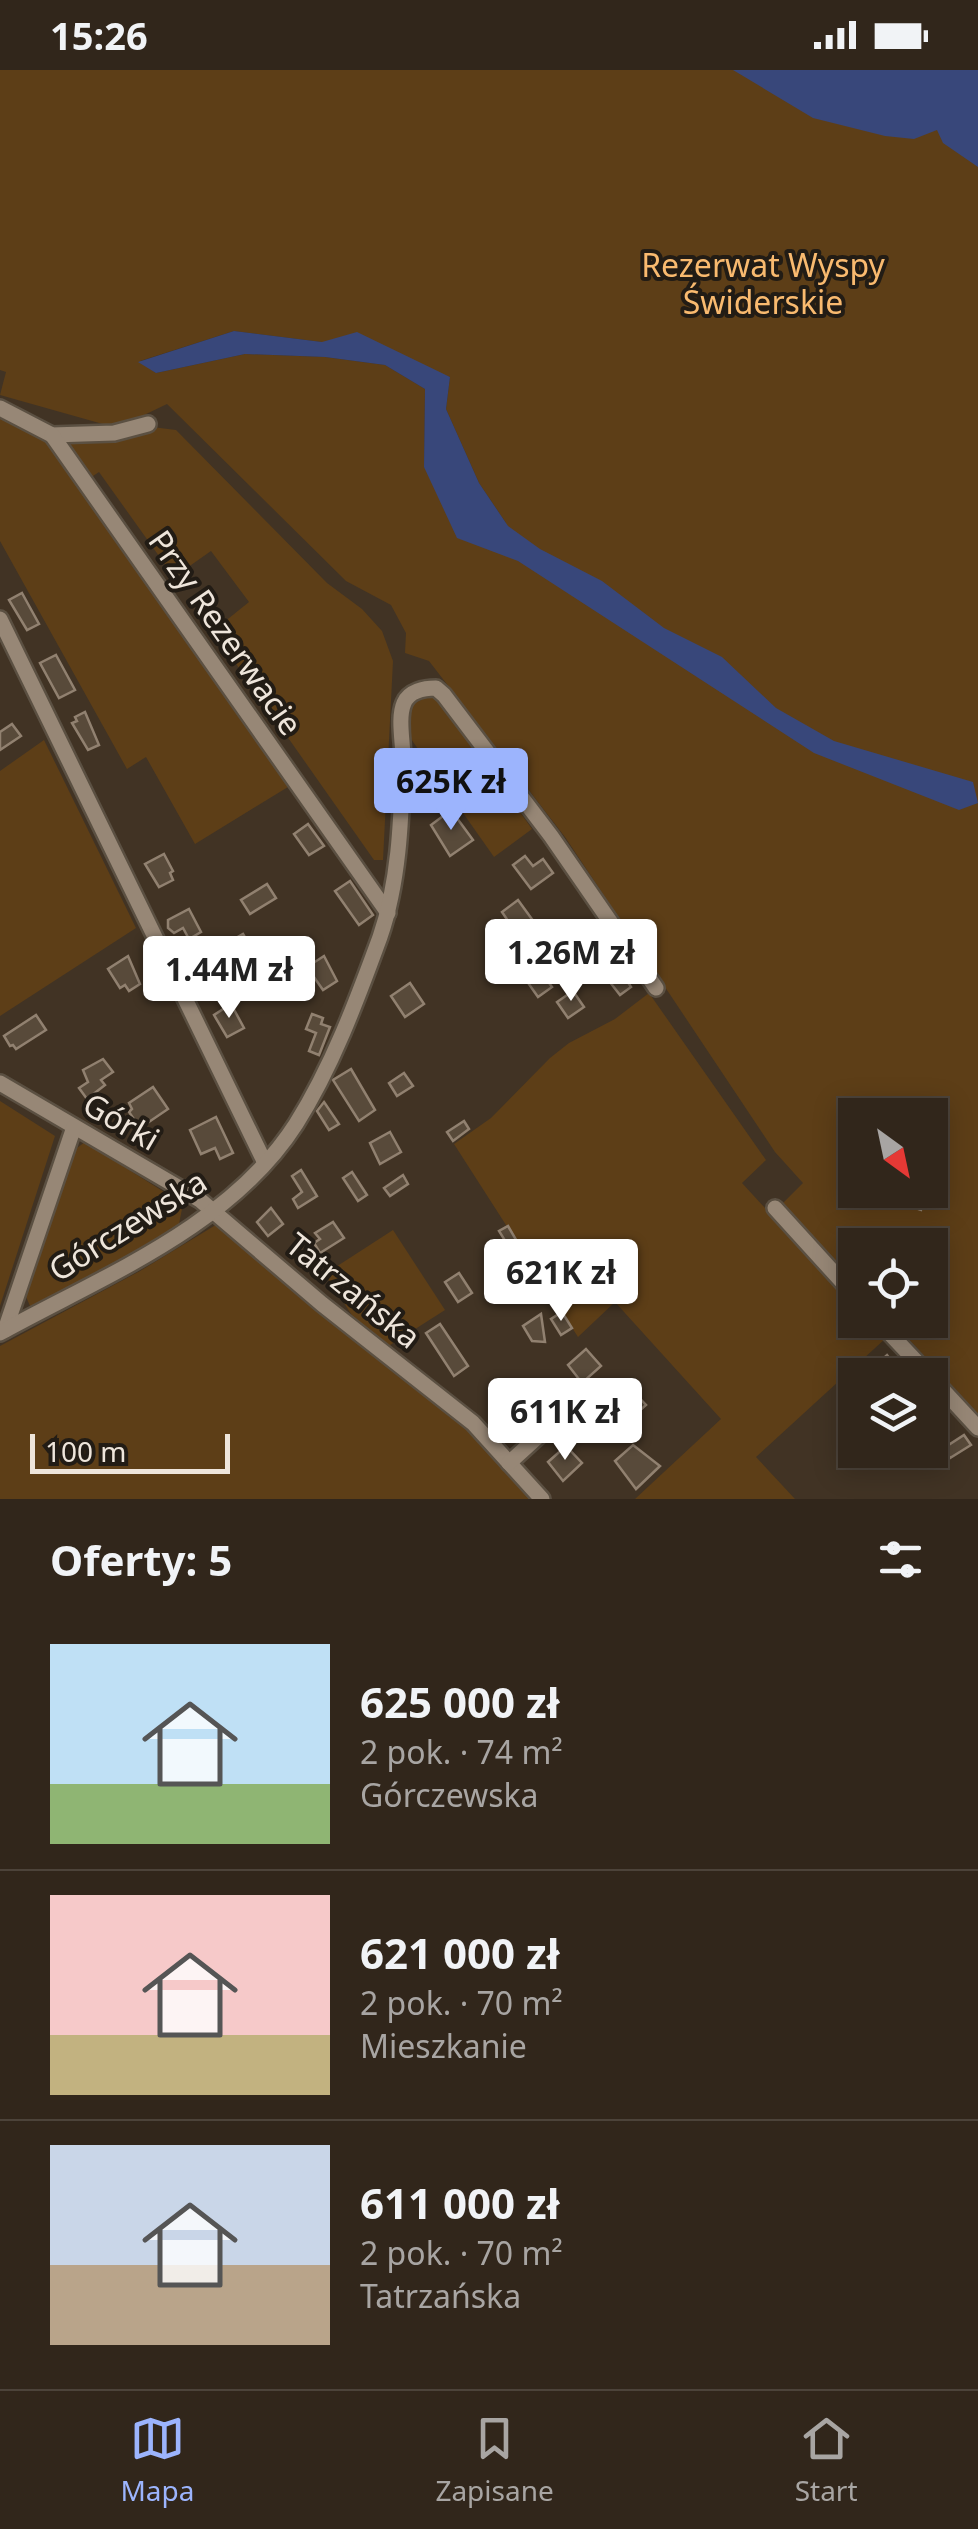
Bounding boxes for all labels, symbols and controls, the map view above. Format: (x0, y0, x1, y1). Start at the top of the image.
text: 15:26 (50, 9, 148, 61)
park label: Rezerwat Wyspy Świderskie (641, 243, 886, 323)
street label: Przy Rezerwacie (140, 521, 313, 743)
pin: 625K zł (359, 748, 543, 833)
text: 625K zł (396, 759, 506, 802)
pin: 1.26M zł (468, 919, 674, 1004)
text: 1.26M zł (507, 930, 635, 973)
pin: 1.44M zł (126, 936, 332, 1021)
text: 1.44M zł (165, 947, 293, 990)
street label: Górki (76, 1082, 168, 1160)
north arrow (838, 1098, 948, 1208)
map controls (838, 1098, 948, 1468)
street label: Górczewska (40, 1159, 214, 1290)
street label: Tatrzańska (278, 1222, 430, 1357)
button: locate (838, 1228, 948, 1338)
pin: 621K zł (469, 1239, 653, 1324)
text: 621K zł (506, 1250, 616, 1293)
button: layers (838, 1358, 948, 1468)
pin: 611K zł (473, 1378, 657, 1463)
text: 611K zł (510, 1389, 620, 1432)
scale bar (30, 1429, 230, 1474)
text: 100 m (45, 1432, 127, 1470)
text: Oferty: 5 (50, 1531, 232, 1588)
icon: filters (873, 1532, 928, 1587)
text: 625 000 zł (360, 1673, 560, 1730)
icon: home (130, 1684, 250, 1804)
text: 2 pok. · 74 m² (360, 1730, 563, 1773)
text: Górczewska (360, 1773, 539, 1816)
text: 621 000 zł (360, 1924, 560, 1981)
icon: home (130, 1935, 250, 2055)
text: 2 pok. · 70 m² (360, 1981, 563, 2024)
text: Mieszkanie (360, 2024, 527, 2067)
text: 611 000 zł (360, 2174, 560, 2231)
icon: home (130, 2185, 250, 2305)
text: 2 pok. · 70 m² (360, 2231, 563, 2274)
text: Tatrzańska (360, 2274, 521, 2317)
tab: Mapa (120, 2411, 194, 2509)
tab: Zapisane (435, 2411, 554, 2509)
tab: Start (795, 2411, 858, 2509)

